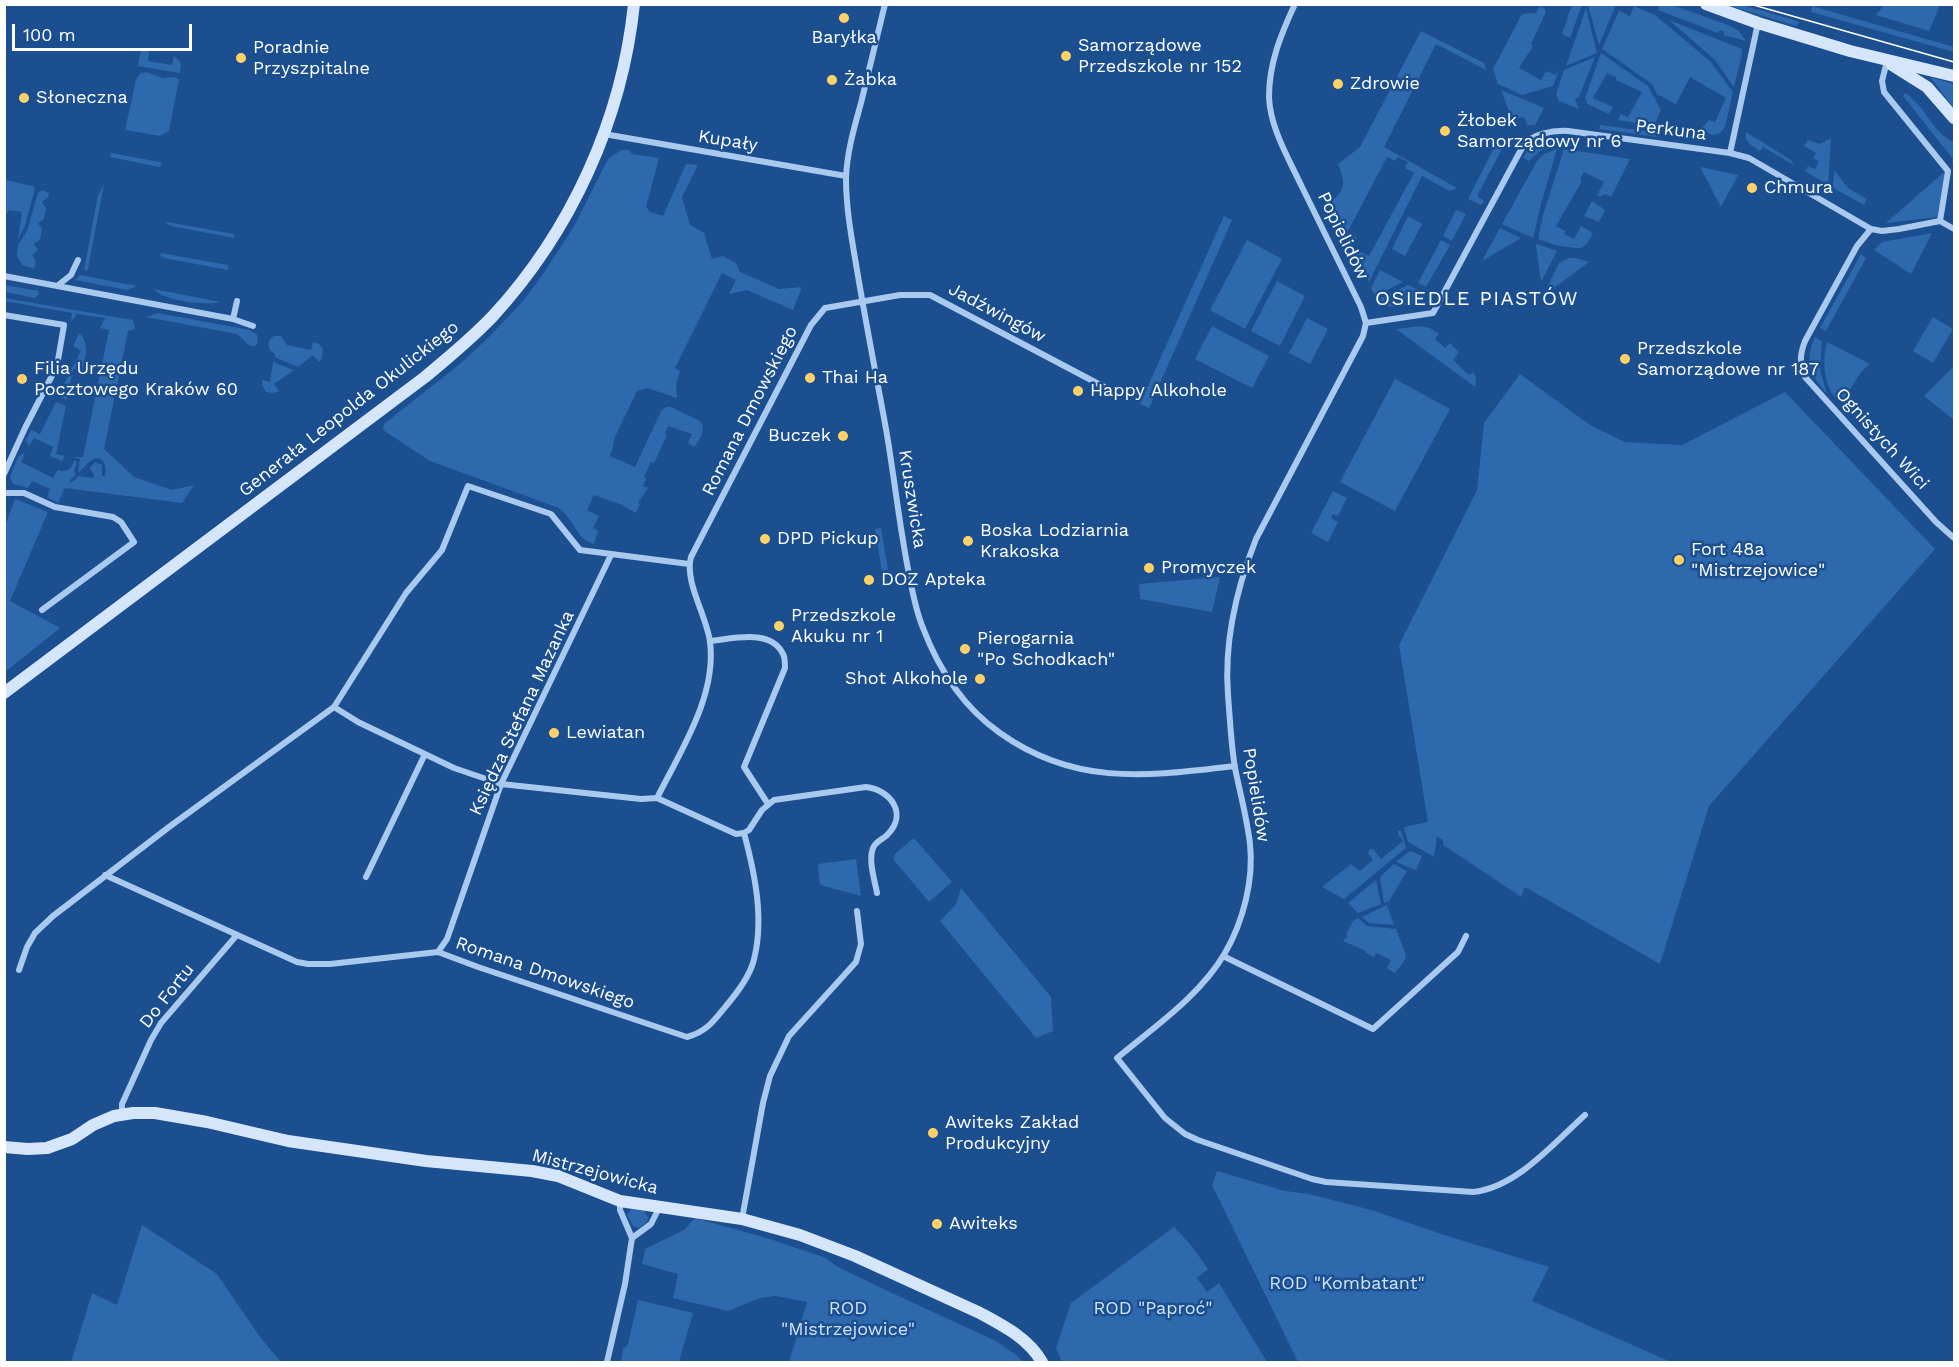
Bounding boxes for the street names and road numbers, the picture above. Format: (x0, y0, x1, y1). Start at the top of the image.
street label: Perkuna (1634, 115, 1708, 145)
street label: Kupały (697, 126, 759, 156)
street label: Popielidów (1312, 188, 1374, 284)
street label: Jadźwingów (945, 278, 1049, 348)
street label: Generała Leopolda Okulickiego (235, 316, 463, 502)
street label: Romana Dmowskiego (698, 322, 802, 500)
street label: Ognistych Wici (1831, 384, 1933, 494)
street label: Kruszwicka (894, 448, 930, 550)
street label: Księdza Stefana Mazanka (465, 607, 579, 819)
street label: Popielidów (1238, 746, 1274, 844)
street label: Romana Dmowskiego (453, 932, 637, 1014)
street label: Do Fortu (135, 959, 199, 1033)
street label: Mistrzejowicka (530, 1145, 660, 1199)

